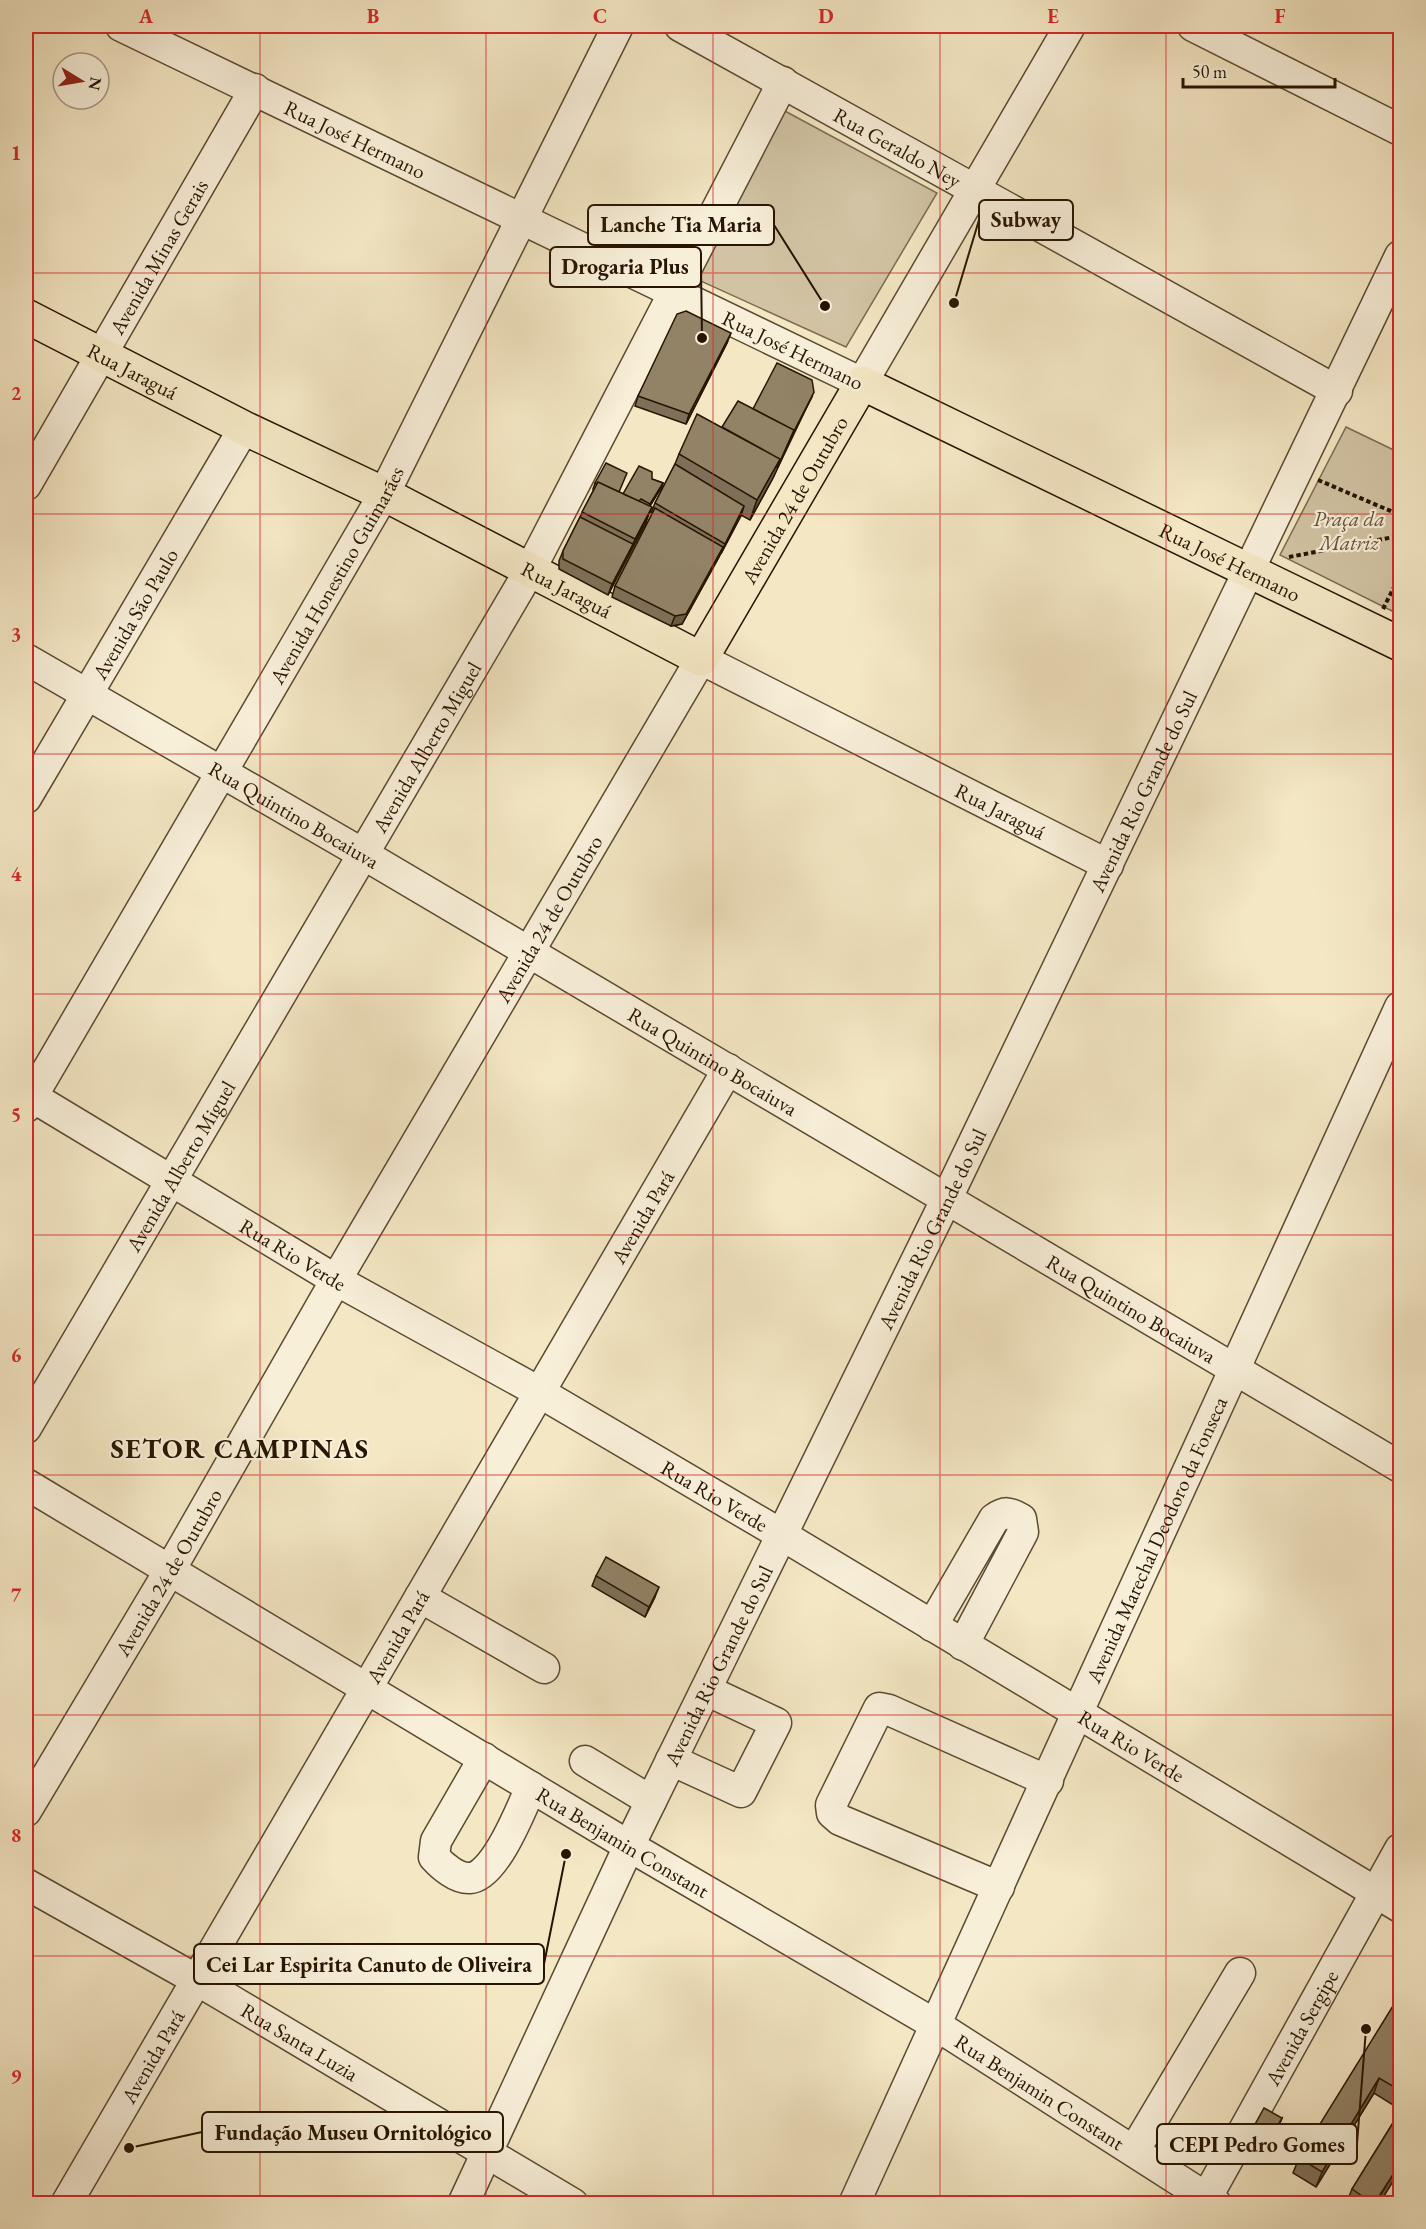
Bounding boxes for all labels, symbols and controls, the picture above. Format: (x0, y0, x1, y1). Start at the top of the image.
text: A (138, 3, 154, 29)
text: B (367, 3, 379, 29)
text: C (593, 3, 607, 29)
text: D (818, 3, 834, 29)
text: E (1047, 3, 1059, 29)
text: F (1275, 3, 1286, 29)
north arrow (51, 51, 111, 111)
scale bar (1183, 51, 1334, 89)
text: 50 m (1192, 60, 1227, 83)
text: N (84, 75, 107, 92)
street label: Rua José Hermano (280, 93, 430, 184)
street label: Rua Geraldo Ney (829, 101, 967, 194)
text: 1 (11, 140, 21, 166)
street label: Avenida Minas Gerais (102, 174, 214, 340)
callout: Subway (979, 200, 1073, 240)
callout: Lanche Tia Maria (588, 205, 774, 245)
text: Subway (991, 205, 1062, 234)
text: Lanche Tia Maria (600, 210, 762, 239)
callout: Drogaria Plus (550, 247, 701, 287)
text: Drogaria Plus (561, 252, 689, 281)
street label: Rua José Hermano (718, 304, 868, 396)
street label: Rua Jaraguá (83, 336, 183, 406)
text: 2 (11, 380, 22, 406)
street label: Avenida 24 de Outubro (734, 411, 854, 589)
street label: Avenida Honestino Guimarães (262, 461, 409, 689)
park label: Praça da Matriz (1313, 505, 1385, 556)
street label: Rua José Hermano (1155, 516, 1305, 607)
street label: Avenida São Paulo (85, 543, 184, 685)
street label: Rua Jaraguá (517, 555, 617, 624)
text: 3 (11, 621, 21, 647)
street label: Avenida Alberto Miguel (365, 656, 487, 838)
street label: Avenida Rio Grande do Sul (1082, 686, 1203, 897)
street label: Rua Quintino Bocaiuva (204, 754, 385, 874)
street label: Rua Jaraguá (951, 776, 1051, 845)
street label: Avenida 24 de Outubro (488, 830, 608, 1008)
text: 4 (11, 861, 22, 887)
street label: Rua Quintino Bocaiuva (623, 1000, 803, 1122)
street label: Avenida Alberto Miguel (119, 1075, 241, 1257)
text: 5 (11, 1101, 21, 1127)
street label: Avenida Rio Grande do Sul (871, 1124, 992, 1335)
street label: Avenida Pará (604, 1165, 680, 1269)
street label: Rua Rio Verde (235, 1212, 351, 1297)
street label: Rua Quintino Bocaiuva (1042, 1248, 1222, 1369)
text: 6 (11, 1342, 22, 1368)
street label: Avenida Marechal Deodoro da Fonseca (1079, 1391, 1233, 1688)
district label: SETOR CAMPINAS (110, 1431, 370, 1466)
street label: Rua Rio Verde (657, 1454, 773, 1537)
street label: Avenida 24 de Outubro (108, 1483, 228, 1662)
street label: Avenida Rio Grande do Sul (657, 1560, 778, 1771)
text: 7 (11, 1582, 22, 1608)
street label: Avenida Pará (359, 1584, 435, 1689)
street label: Rua Rio Verde (1074, 1703, 1190, 1788)
street label: Rua Benjamin Constant (532, 1780, 715, 1904)
text: 8 (11, 1822, 21, 1848)
callout: Cei Lar Espirita Canuto de Oliveira (194, 1944, 544, 1984)
text: Cei Lar Espirita Canuto de Oliveira (206, 1950, 532, 1979)
street label: Avenida Sergipe (1258, 1965, 1344, 2091)
street label: Rua Santa Luzia (236, 1996, 364, 2087)
street label: Avenida Pará (114, 2004, 190, 2109)
street label: Rua Benjamin Constant (950, 2027, 1130, 2156)
text: 9 (11, 2063, 22, 2089)
callout: Fundação Museu Ornitológico (202, 2112, 503, 2152)
text: Fundação Museu Ornitológico (214, 2118, 492, 2147)
callout: CEPI Pedro Gomes (1157, 2124, 1357, 2164)
text: CEPI Pedro Gomes (1169, 2130, 1345, 2159)

